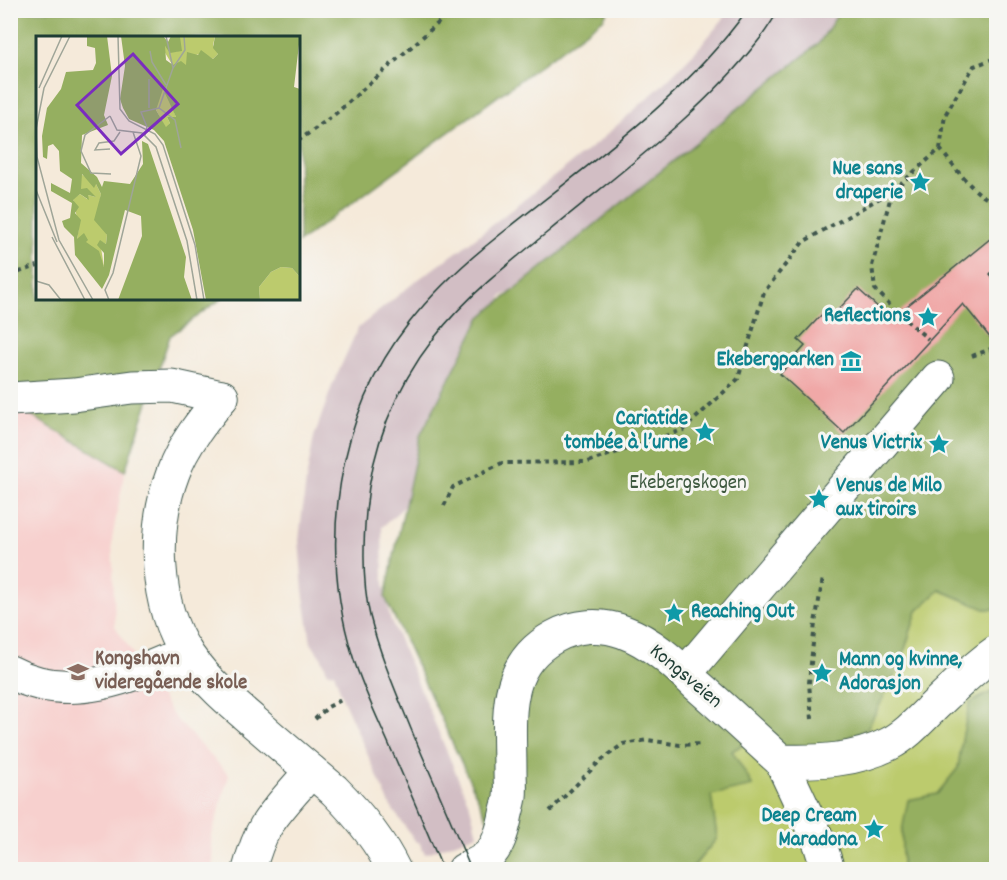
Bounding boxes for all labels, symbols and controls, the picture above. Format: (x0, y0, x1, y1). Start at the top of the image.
inset map (36, 36, 300, 300)
place label: Nue sans draperie (832, 155, 903, 209)
place icon: Nue sans draperie (908, 170, 932, 194)
place label: Reflections (824, 302, 911, 332)
place icon: Reflections (916, 305, 940, 329)
place label: Ekebergparken (716, 346, 834, 376)
museum icon: Ekebergparken (839, 349, 863, 373)
place label: Cariatide tombée à l’urne (564, 405, 688, 459)
place icon: Cariatide tombée à l’urne (693, 420, 717, 444)
place label: Venus Victrix (821, 429, 922, 459)
place icon: Venus Victrix (927, 432, 951, 456)
park label: Ekebergskogen (629, 469, 747, 499)
place label: Venus de Milo aux tiroirs (836, 472, 942, 526)
place icon: Venus de Milo aux tiroirs (807, 487, 831, 511)
place label: Reaching Out (691, 598, 795, 628)
place icon: Reaching Out (662, 601, 686, 625)
street label: Kongsveien (642, 637, 728, 717)
place label: Kongshavn videregående skole (95, 645, 247, 699)
place label: Mann og kvinne, Adorasjon (839, 646, 963, 700)
school or university icon: Kongshavn videregående skole (66, 660, 90, 684)
place icon: Mann og kvinne, Adorasjon (810, 661, 834, 685)
place label: Deep Cream Maradona (762, 802, 858, 856)
place icon: Deep Cream Maradona (862, 817, 886, 841)

